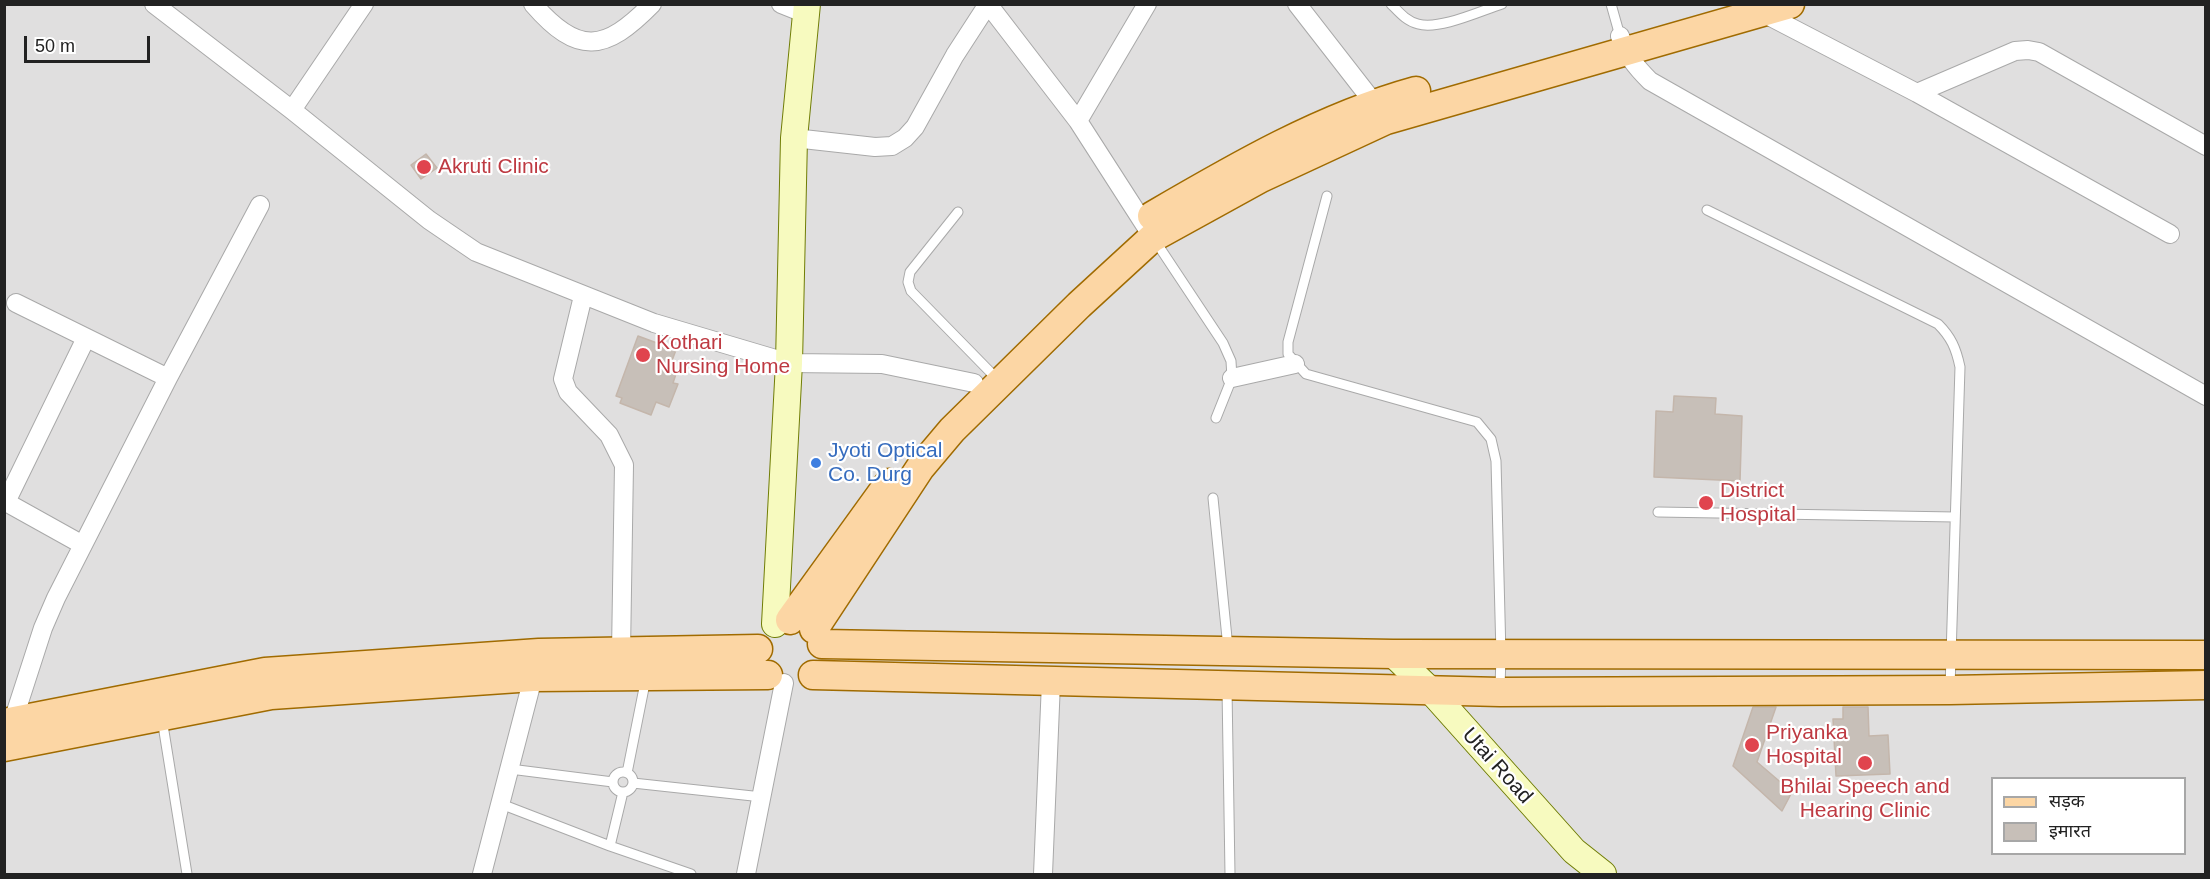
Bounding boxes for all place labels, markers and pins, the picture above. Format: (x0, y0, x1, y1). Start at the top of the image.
place label: Akruti Clinic (438, 154, 549, 180)
marker: Akruti Clinic (415, 158, 433, 176)
place label: Kothari Nursing Home (656, 330, 790, 380)
marker: Kothari Nursing Home (634, 346, 652, 364)
place label: Jyoti Optical Co. Durg (828, 438, 942, 488)
marker: Jyoti Optical Co. Durg (809, 456, 823, 470)
place label: District Hospital (1720, 478, 1796, 528)
marker: District Hospital (1697, 494, 1715, 512)
place label: Priyanka Hospital (1766, 720, 1848, 770)
marker: Priyanka Hospital (1743, 736, 1761, 754)
marker: Bhilai Speech and Hearing Clinic (1856, 754, 1874, 772)
place label: Bhilai Speech and Hearing Clinic (1780, 774, 1950, 824)

